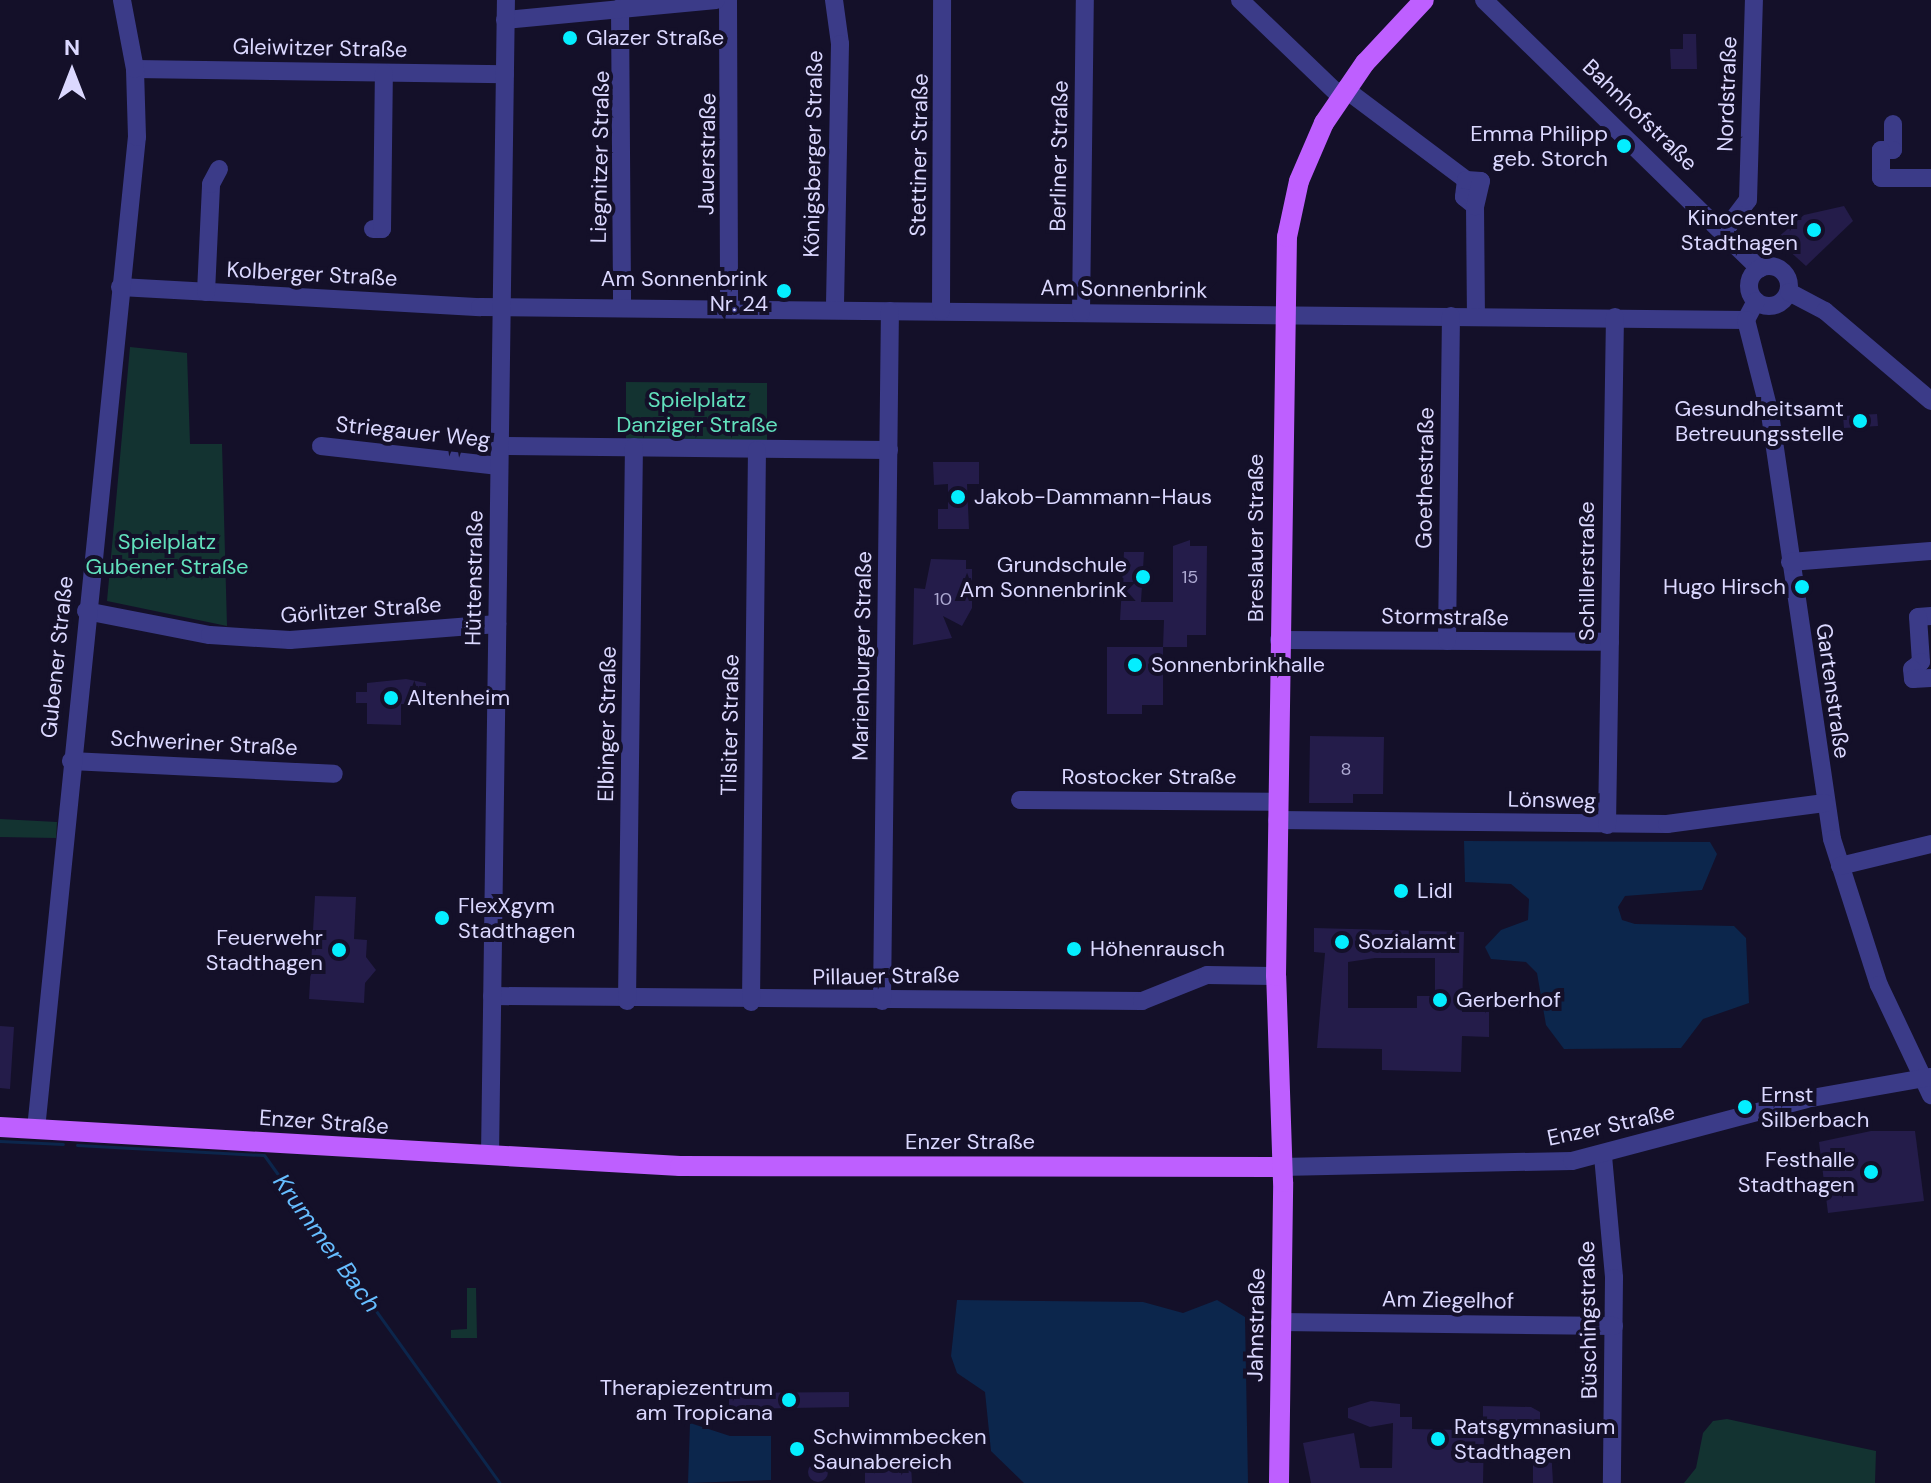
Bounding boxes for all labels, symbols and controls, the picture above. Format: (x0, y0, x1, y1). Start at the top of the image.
place label: Glazer Straße (586, 25, 724, 51)
marker: Glazer Straße (561, 29, 579, 47)
north arrow (32, 32, 112, 112)
text: N (64, 33, 80, 62)
street label: Gleiwitzer Straße (232, 33, 408, 63)
street label: Nordstraße (1712, 36, 1742, 152)
street label: Königsberger Straße (798, 50, 828, 258)
street label: Bahnhofstraße (1577, 54, 1703, 176)
street label: Liegnitzer Straße (585, 70, 615, 244)
street label: Stettiner Straße (904, 73, 934, 237)
street label: Berliner Straße (1044, 80, 1074, 232)
street label: Jauerstraße (693, 93, 721, 215)
place label: Emma Philipp geb. Storch (1470, 120, 1608, 172)
marker: Emma Philipp geb. Storch (1615, 137, 1633, 155)
place label: Kinocenter Stadthagen (1681, 204, 1798, 256)
marker: Kinocenter Stadthagen (1805, 221, 1823, 239)
street label: Kolberger Straße (226, 256, 398, 292)
place label: Am Sonnenbrink Nr. 24 (601, 265, 768, 316)
street label: Am Sonnenbrink (1040, 274, 1208, 304)
marker: Am Sonnenbrink Nr. 24 (775, 282, 793, 300)
park label: Spielplatz Danziger Straße (616, 386, 778, 438)
place label: Gesundheitsamt Betreuungsstelle (1674, 395, 1844, 446)
street label: Goethestraße (1411, 407, 1439, 549)
street label: Striegauer Weg (334, 411, 492, 453)
marker: Gesundheitsamt Betreuungsstelle (1851, 412, 1869, 430)
street label: Breslauer Straße (1243, 454, 1269, 622)
place label: Jakob-Dammann-Haus (974, 484, 1212, 510)
marker: Jakob-Dammann-Haus (949, 488, 967, 506)
street label: Schillerstraße (1574, 501, 1600, 641)
street label: Hüttenstraße (460, 510, 488, 646)
park label: Spielplatz Gubener Straße (86, 528, 248, 580)
street label: Marienburger Straße (847, 551, 877, 761)
place label: Grundschule Am Sonnenbrink (960, 551, 1127, 602)
house number: 15 (1182, 566, 1198, 588)
marker: Grundschule Am Sonnenbrink (1134, 568, 1152, 586)
place label: Hugo Hirsch (1663, 574, 1786, 600)
street label: Gubener Straße (35, 575, 79, 739)
marker: Hugo Hirsch (1793, 578, 1811, 596)
house number: 10 (934, 588, 952, 610)
street label: Görlitzer Straße (280, 591, 442, 629)
street label: Stormstraße (1381, 603, 1509, 631)
street label: Gartenstraße (1810, 622, 1856, 760)
street label: Elbinger Straße (592, 646, 622, 802)
place label: Sonnenbrinkhalle (1151, 652, 1325, 678)
street label: Tilsiter Straße (716, 654, 744, 796)
marker: Sonnenbrinkhalle (1126, 656, 1144, 674)
place label: Altenheim (407, 685, 510, 711)
marker: Altenheim (382, 689, 400, 707)
street label: Schweriner Straße (110, 725, 298, 761)
house number: 8 (1341, 758, 1351, 780)
street label: Rostocker Straße (1062, 764, 1236, 790)
street label: Lönsweg (1508, 786, 1596, 814)
place label: Lidl (1417, 878, 1453, 904)
marker: Lidl (1392, 882, 1410, 900)
place label: FlexXgym Stadthagen (458, 892, 575, 944)
marker: FlexXgym Stadthagen (433, 909, 451, 927)
place label: Feuerwehr Stadthagen (206, 924, 323, 976)
place label: Sozialamt (1358, 929, 1456, 955)
marker: Sozialamt (1333, 933, 1351, 951)
place label: Höhenrausch (1090, 936, 1225, 962)
marker: Höhenrausch (1065, 940, 1083, 958)
marker: Feuerwehr Stadthagen (330, 941, 348, 959)
street label: Pillauer Straße (812, 962, 960, 990)
place label: Gerberhof (1456, 987, 1561, 1013)
marker: Gerberhof (1431, 991, 1449, 1009)
place label: Ernst Silberbach (1761, 1081, 1869, 1132)
marker: Ernst Silberbach (1736, 1098, 1754, 1116)
street label: Enzer Straße (1545, 1099, 1677, 1151)
street label: Enzer Straße (258, 1104, 390, 1140)
street label: Enzer Straße (905, 1129, 1035, 1155)
place label: Festhalle Stadthagen (1738, 1146, 1855, 1198)
marker: Festhalle Stadthagen (1862, 1163, 1880, 1181)
water label: Krummer Bach (267, 1168, 387, 1318)
street label: Büschingstraße (1573, 1241, 1603, 1399)
street label: Jahnstraße (1242, 1268, 1270, 1382)
street label: Am Ziegelhof (1382, 1286, 1514, 1314)
place label: Therapiezentrum am Tropicana (600, 1374, 773, 1426)
marker: Therapiezentrum am Tropicana (780, 1391, 798, 1409)
place label: Ratsgymnasium Stadthagen (1454, 1413, 1615, 1464)
place label: Schwimmbecken Saunabereich (813, 1423, 987, 1474)
marker: Ratsgymnasium Stadthagen (1429, 1430, 1447, 1448)
marker: Schwimmbecken Saunabereich (788, 1440, 806, 1458)

